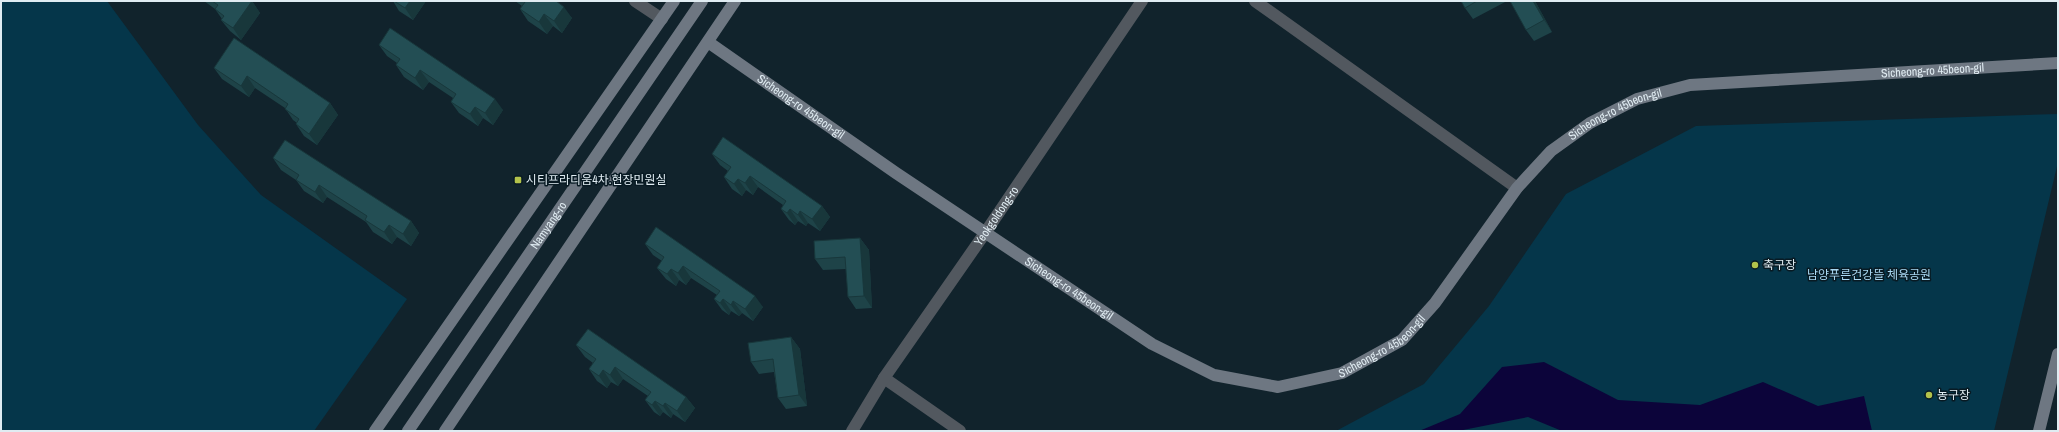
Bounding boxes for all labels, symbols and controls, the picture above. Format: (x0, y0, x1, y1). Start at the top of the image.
street label: Sicheong-ro 45beon-gil (1881, 59, 1984, 82)
street label: Sicheong-ro 45beon-gil (754, 71, 848, 143)
street label: Sicheong-ro 45beon-gil (1565, 85, 1663, 144)
place label: 시티프라디움4차.현장민원실 (526, 172, 667, 188)
marker: 시티프라디움4차.현장민원실 (513, 175, 523, 185)
street label: Yeokgoldong-ro (970, 183, 1022, 249)
street label: Namyang-ro (527, 199, 570, 252)
street label: Sicheong-ro 45beon-gil (1022, 253, 1116, 324)
place label: 축구장 (1763, 257, 1796, 273)
marker: 축구장 (1750, 260, 1760, 270)
park label: 남양푸른건강뜰 체육공원 (1807, 267, 1931, 283)
street label: Sicheong-ro 45beon-gil (1337, 311, 1429, 382)
place label: 농구장 (1937, 387, 1970, 403)
marker: 농구장 (1924, 390, 1934, 400)

